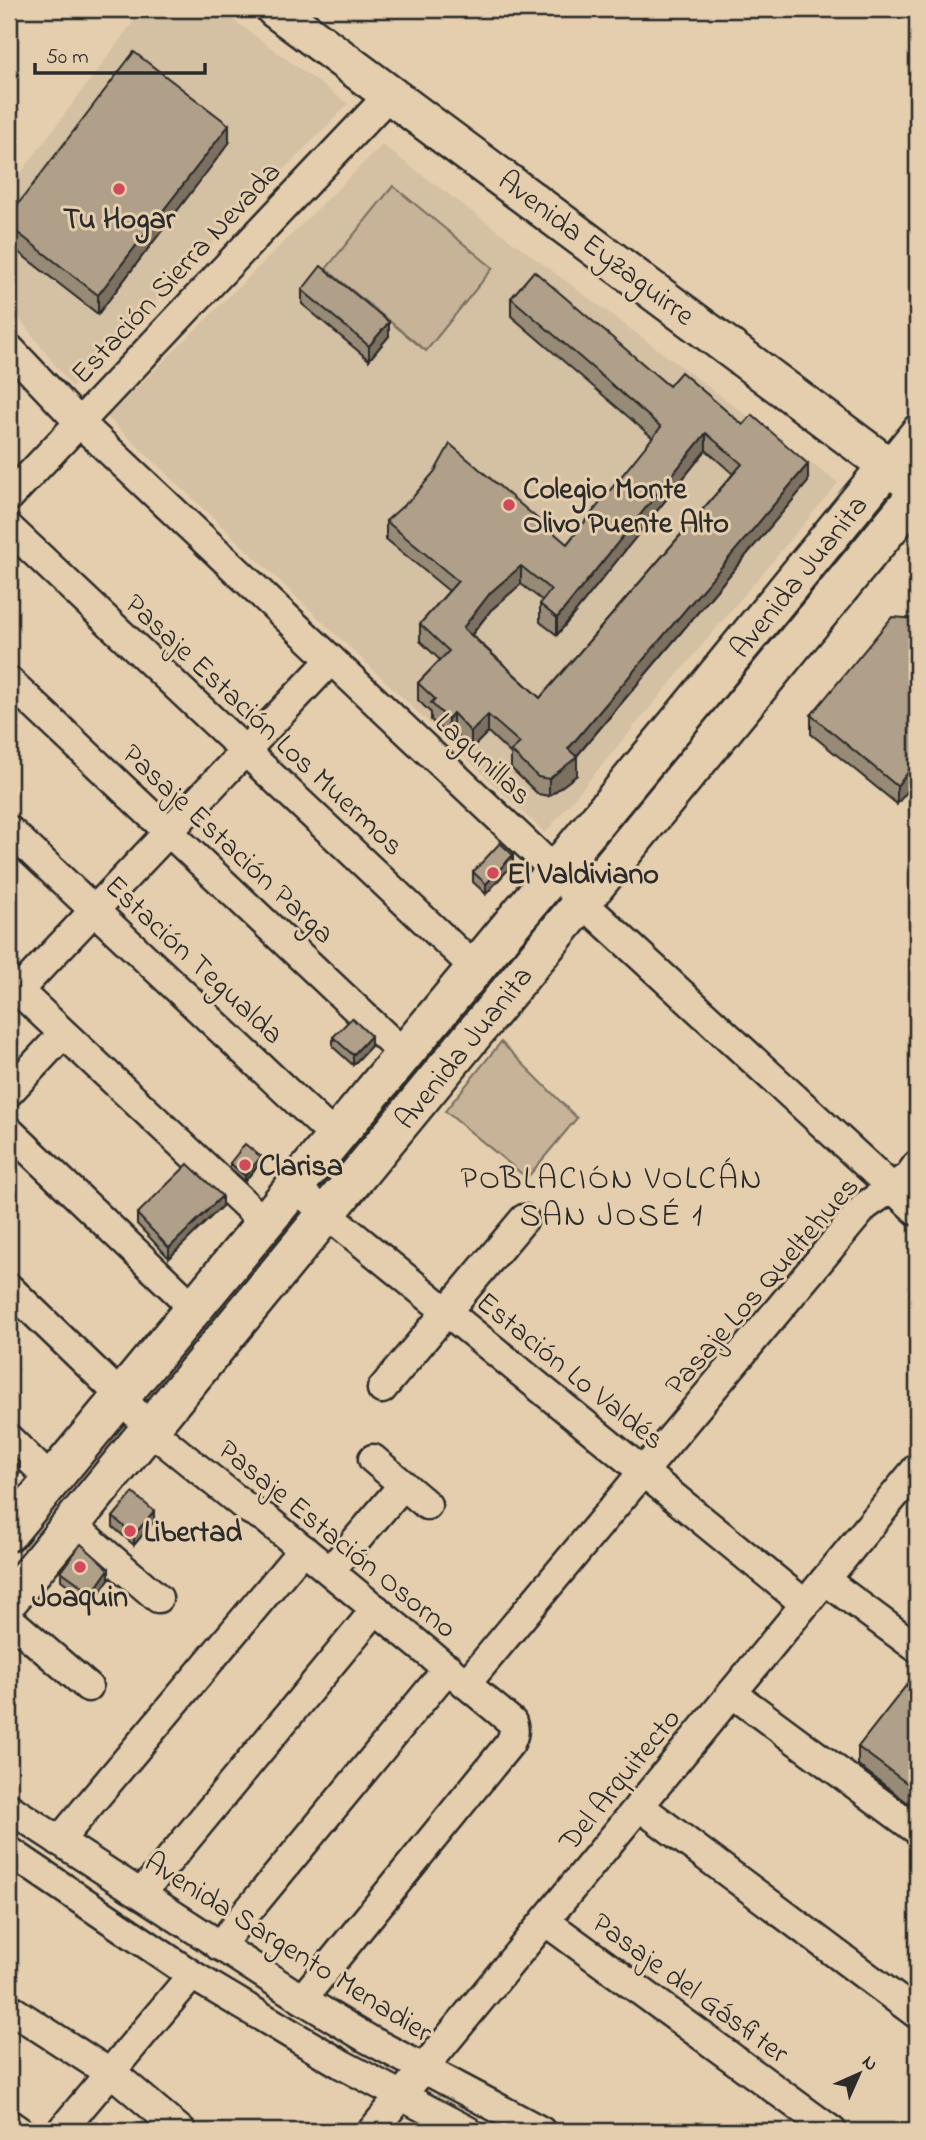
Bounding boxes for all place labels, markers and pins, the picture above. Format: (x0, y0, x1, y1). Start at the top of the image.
marker: Tu Hogar (111, 181, 127, 197)
place label: Tu Hogar (63, 199, 176, 244)
place label: Colegio Monte Olivo Puente Alto (523, 469, 729, 547)
marker: Colegio Monte Olivo Puente Alto (501, 497, 517, 513)
place label: El Valdiviano (507, 854, 659, 898)
marker: El Valdiviano (485, 865, 501, 881)
place label: Clarisa (259, 1146, 343, 1190)
marker: Clarisa (237, 1157, 253, 1173)
place label: Libertad (144, 1512, 242, 1556)
marker: Libertad (122, 1523, 138, 1539)
marker: Joaquin (72, 1559, 88, 1575)
place label: Joaquin (32, 1577, 128, 1621)

